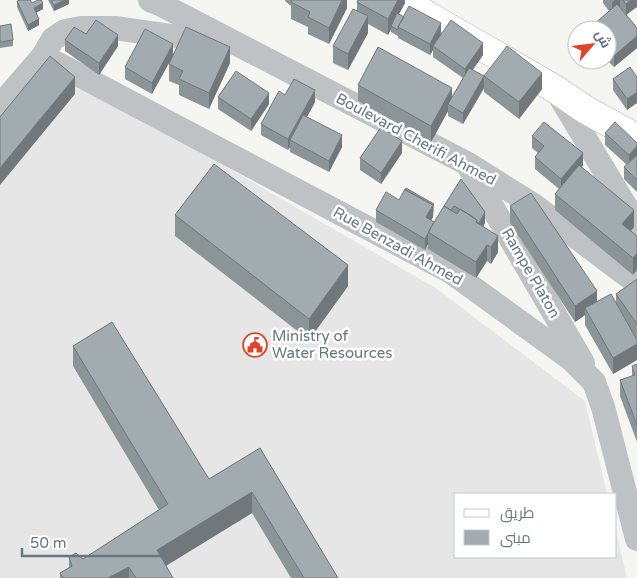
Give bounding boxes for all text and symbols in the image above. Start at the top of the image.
north arrow [567,20,617,70]
text: ش [591,27,615,51]
street label: Boulevard Cherifi Ahmed [333,89,499,189]
street label: Rue Benzadi Ahmed [330,203,466,289]
street label: Rampe Platon [498,225,564,321]
place label: Ministry of Water Resources [272,327,392,362]
public building icon: Ministry of Water Resources [242,332,268,358]
legend [454,493,617,558]
text: طريق [500,504,534,523]
scale bar [22,526,165,558]
text: مبنى [500,529,531,548]
text: 50 m [30,534,67,552]

